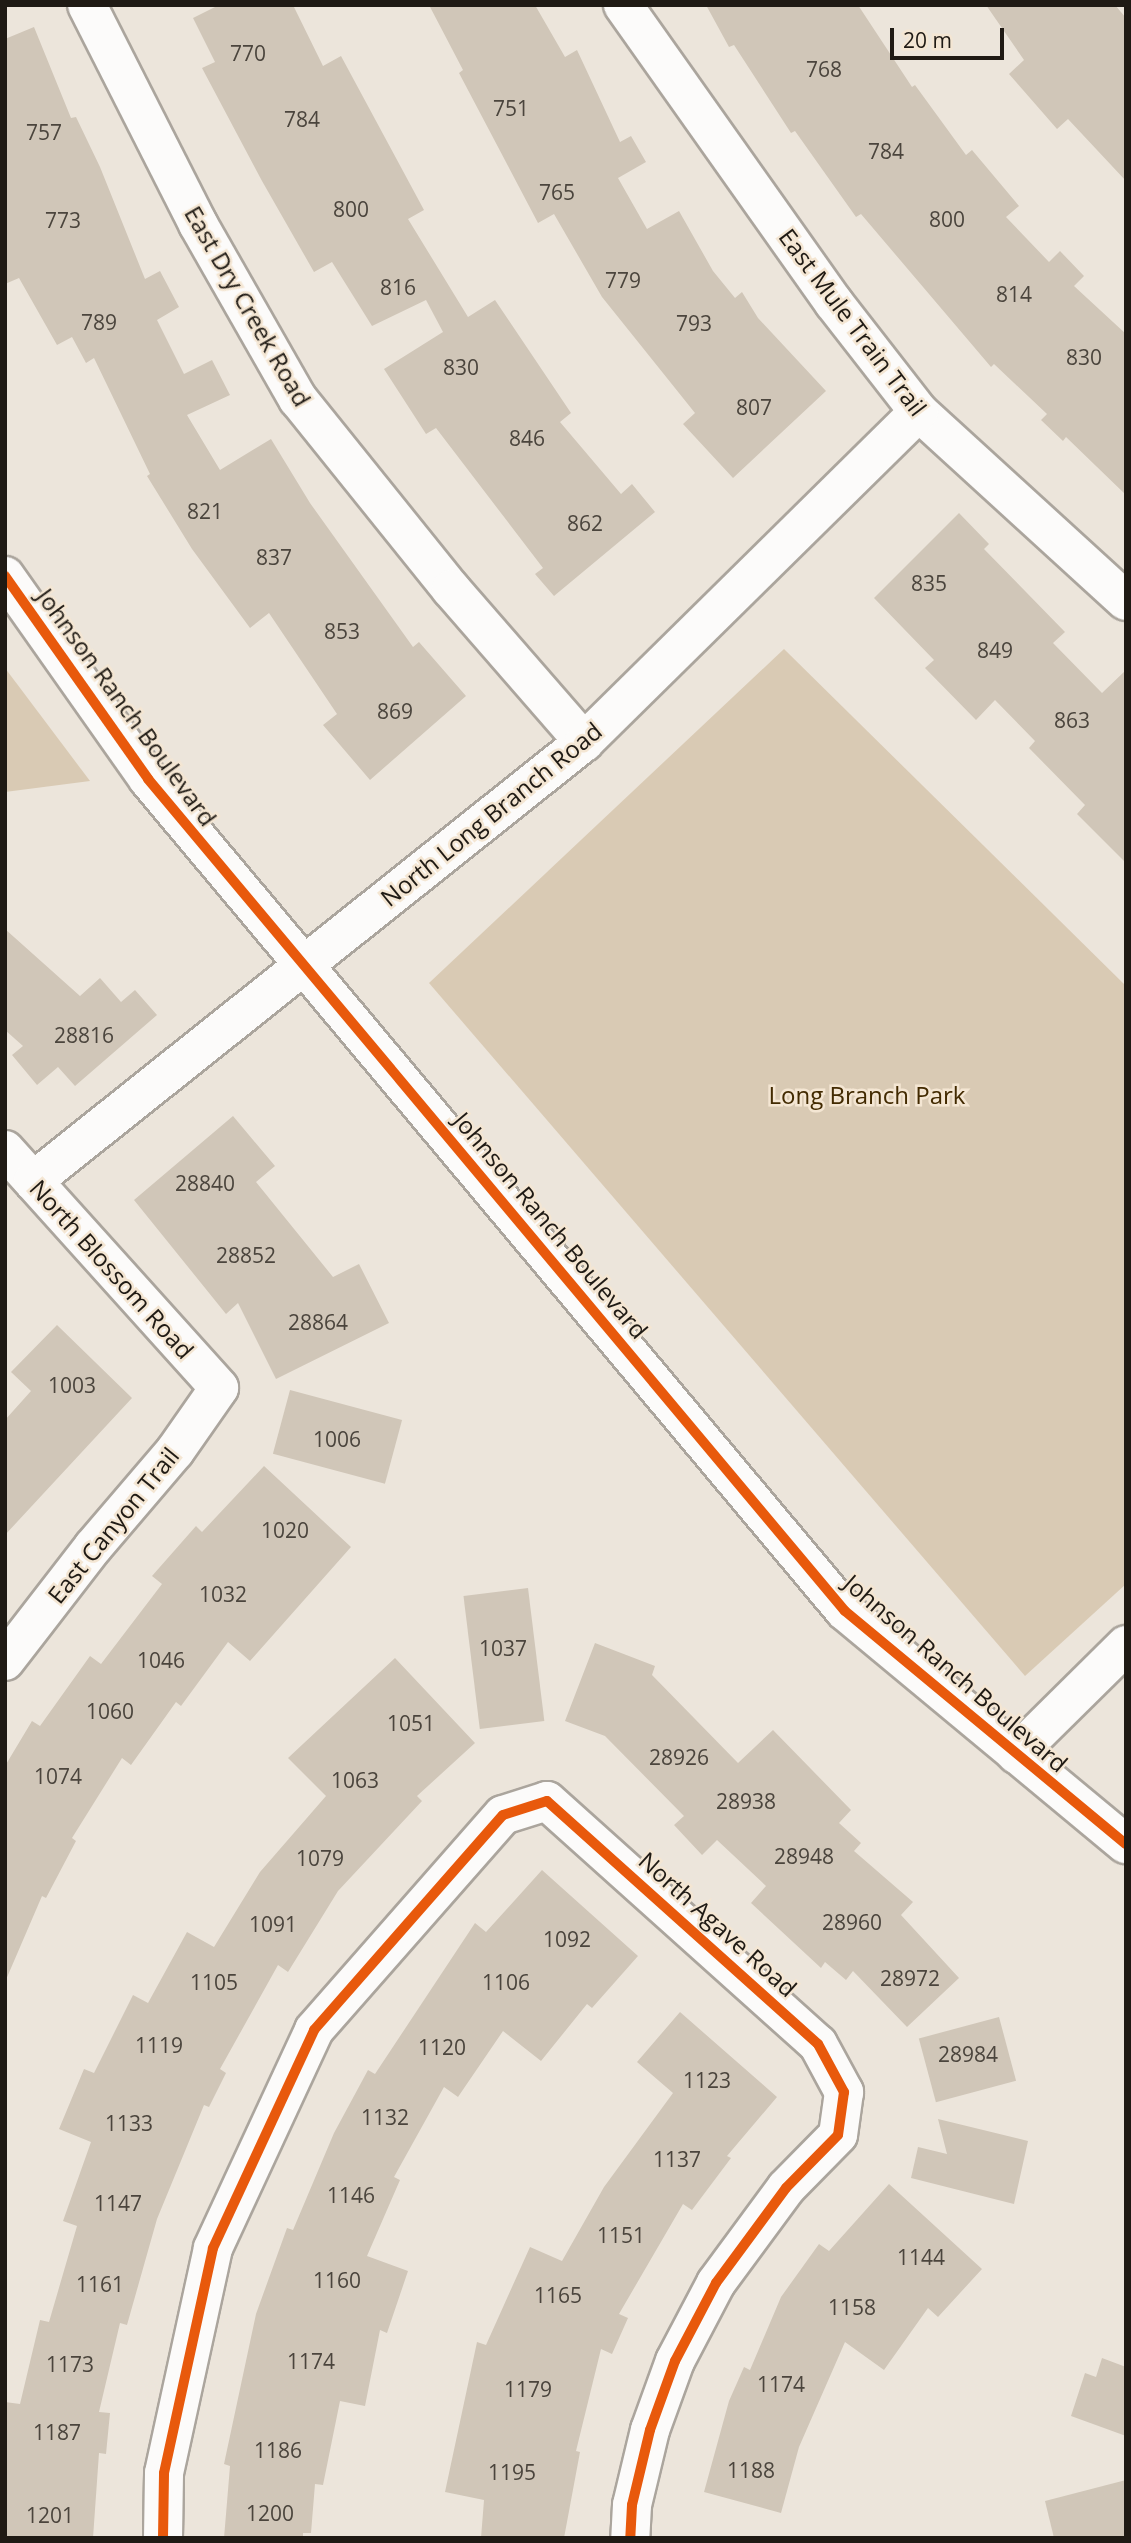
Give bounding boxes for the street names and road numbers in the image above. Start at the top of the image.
street label: East Dry Creek Road [179,201,317,411]
street label: East Mule Train Trail [773,223,933,421]
street label: Johnson Ranch Boulevard [31,583,223,831]
street label: North Long Branch Road [375,716,607,912]
street label: Johnson Ranch Boulevard [448,1106,654,1344]
street label: North Blossom Road [24,1174,200,1364]
street label: East Canyon Trail [41,1441,185,1609]
street label: Johnson Ranch Boulevard [838,1568,1074,1778]
street label: North Agave Road [633,1846,803,2002]

